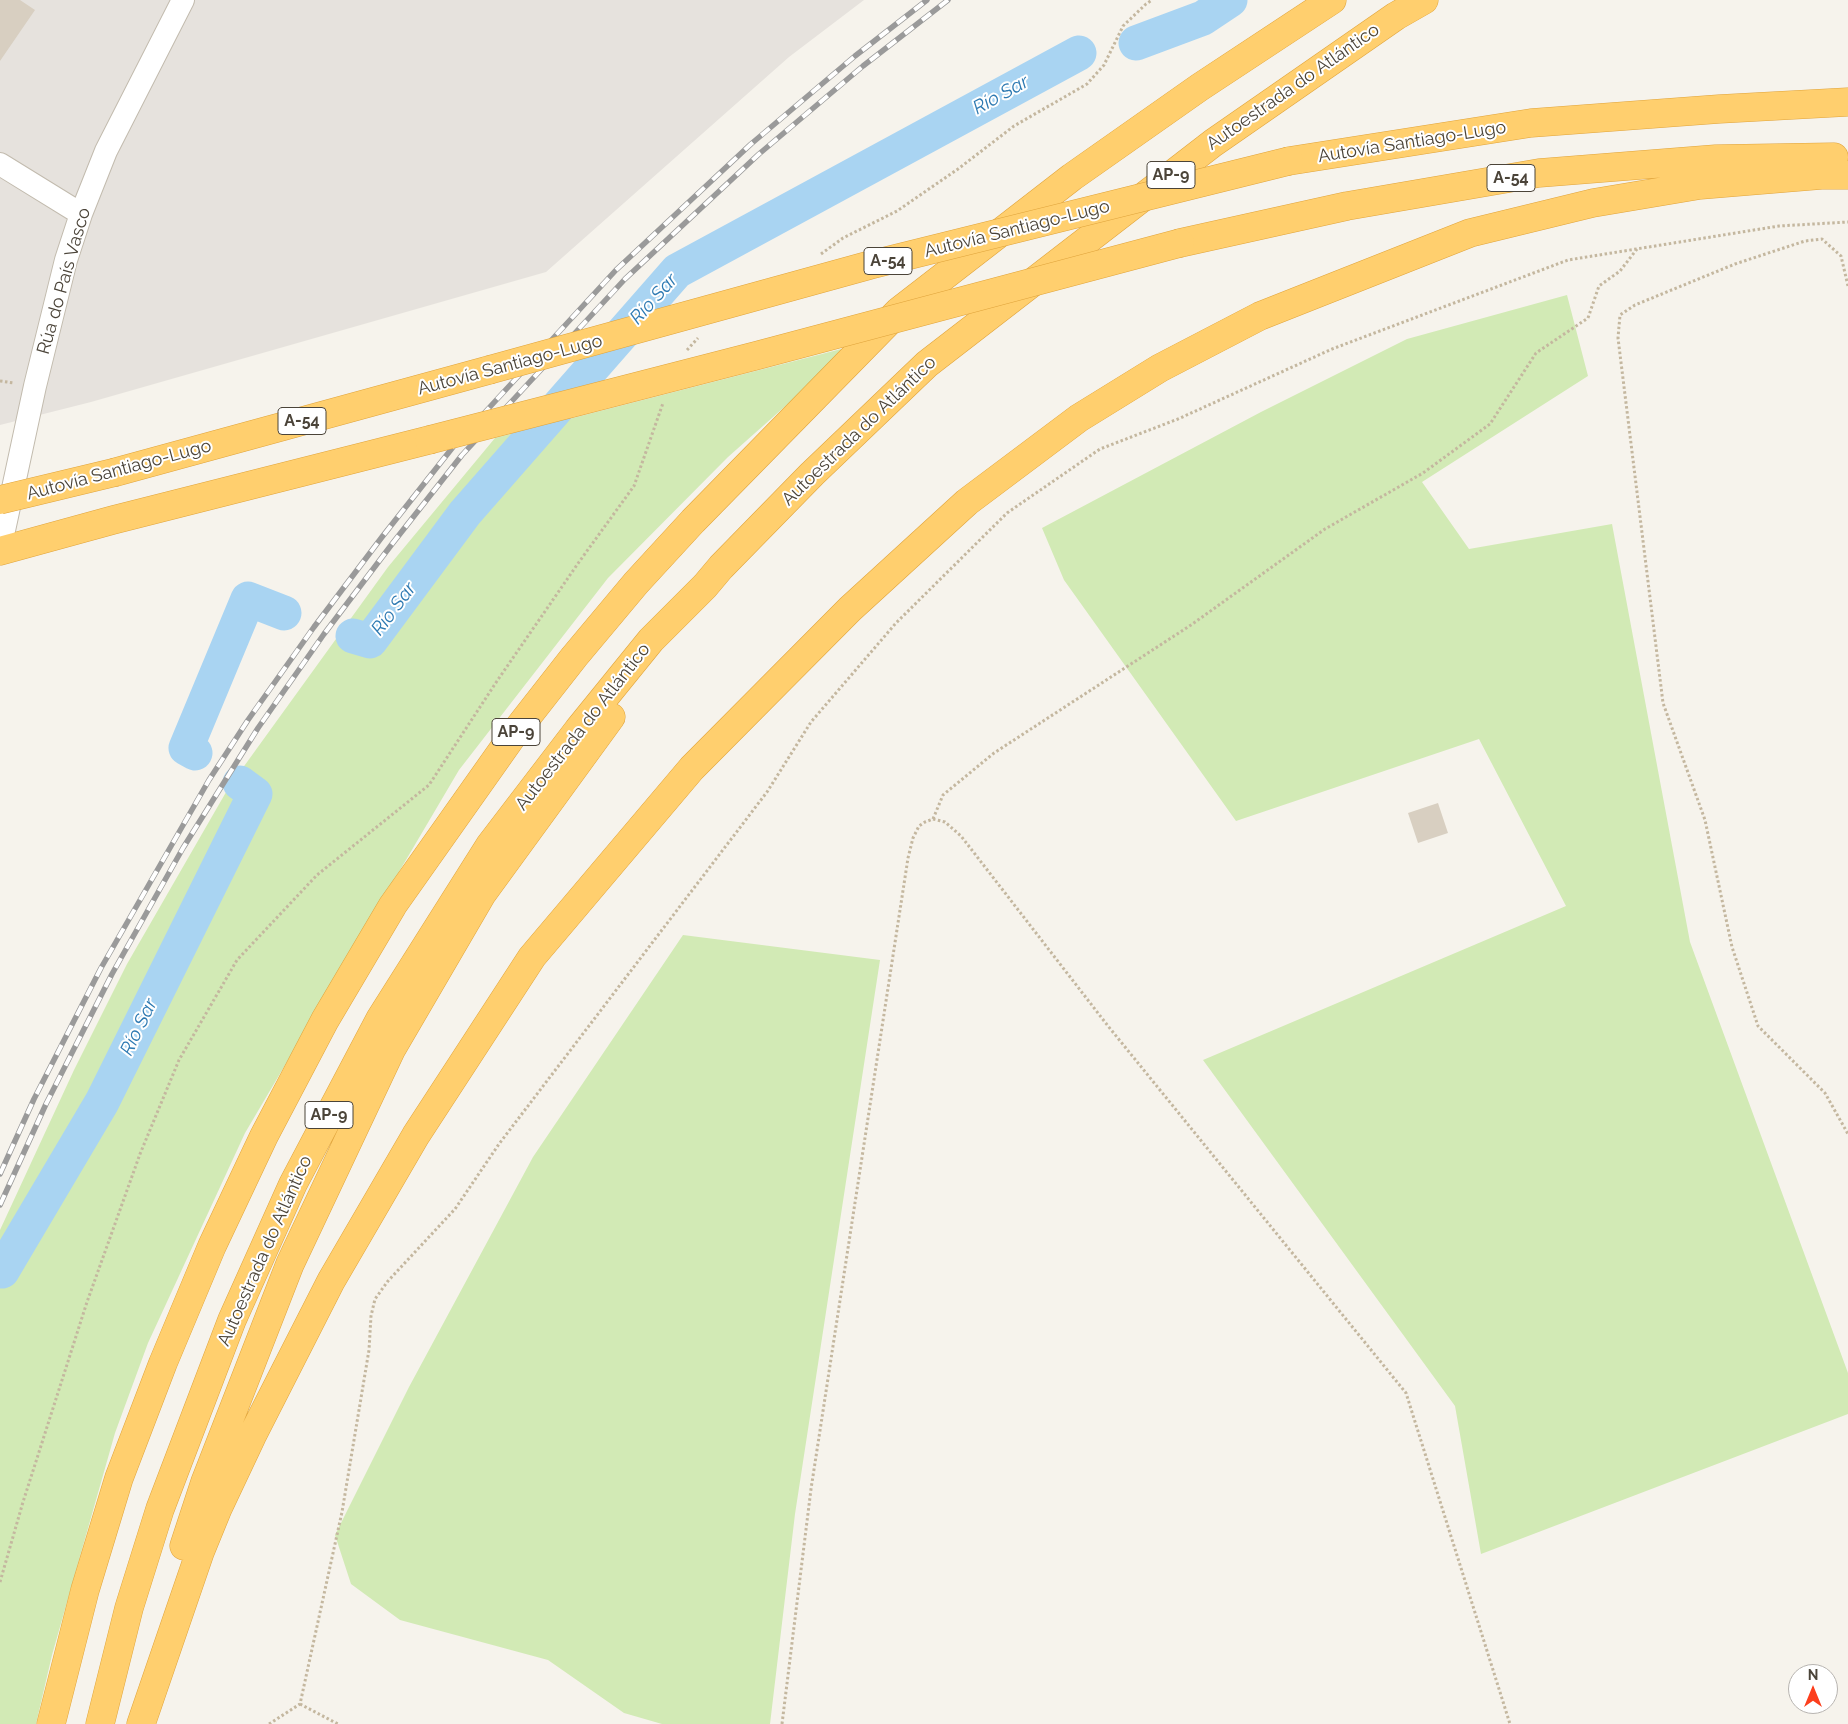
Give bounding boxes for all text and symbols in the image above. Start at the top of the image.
street label: Autoestrada do Atlántico [1202,19,1384,155]
water label: Río Sar [969,70,1033,120]
street label: Autovía Santiago-Lugo [1316,116,1508,168]
road number: AP-9 [1147,162,1195,188]
road number: A-54 [1487,164,1535,192]
street label: Autovía Santiago-Lugo [922,196,1112,262]
street label: Rúa do País Vasco [33,205,95,357]
road number: A-54 [864,248,912,274]
water label: Río Sar [625,269,683,329]
street label: Autovía Santiago-Lugo [415,330,605,400]
street label: Autoestrada do Atlántico [777,352,941,510]
road number: A-54 [278,408,326,434]
street label: Autovía Santiago-Lugo [24,435,214,505]
water label: Río Sar [367,578,421,640]
street label: Autoestrada do Atlántico [511,639,655,815]
road number: AP-9 [492,719,540,746]
water label: Río Sar [115,995,163,1059]
road number: AP-9 [305,1102,353,1128]
street label: Autoestrada do Atlántico [213,1152,317,1350]
north arrow [1788,1664,1838,1714]
text: N [1808,1667,1818,1683]

